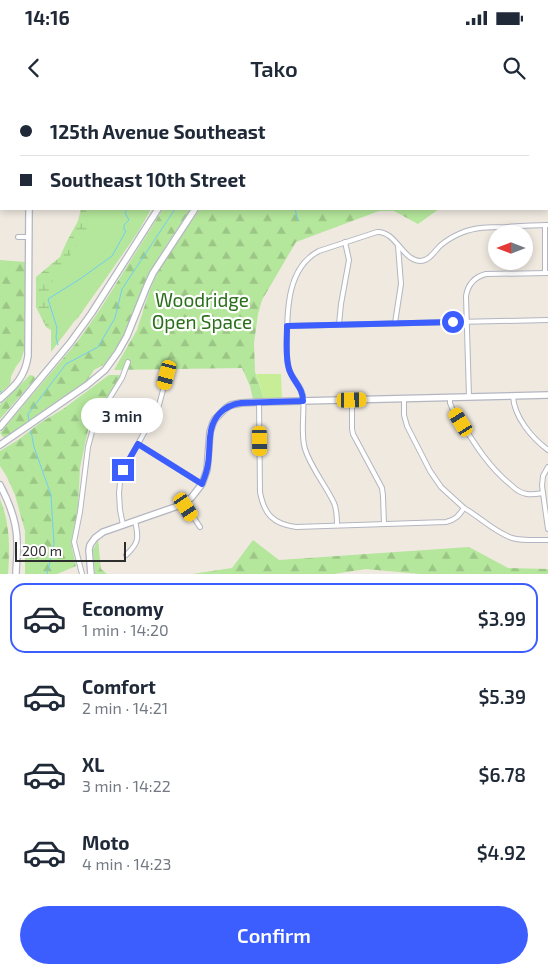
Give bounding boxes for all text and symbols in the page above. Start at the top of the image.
text: 14:16 [25,6,70,29]
icon: back [20,54,48,82]
icon: search [500,54,528,82]
text: Tako [250,55,298,81]
text: 125th Avenue Southeast [50,120,266,143]
text: Southeast 10th Street [50,168,246,191]
north arrow [488,225,532,270]
map controls [488,225,533,270]
park label: Woodridge Open Space [152,288,252,333]
route start [442,311,464,333]
car [155,359,178,391]
car [336,392,367,408]
callout: 3 min [82,398,164,432]
car [446,405,475,439]
text: 3 min [102,406,142,425]
car [252,426,267,456]
route end [112,459,134,481]
car [171,490,200,524]
scale bar [15,539,126,562]
text: 200 m [22,542,62,559]
icon: car [22,596,67,641]
text: Economy [82,597,164,620]
text: $3.99 [478,607,526,630]
text: 1 min · 14:20 [82,620,169,639]
icon: car [22,674,67,719]
text: Comfort [82,675,156,698]
text: $5.39 [478,685,526,708]
text: 2 min · 14:21 [82,698,168,717]
icon: car [22,752,67,797]
text: XL [82,753,104,776]
text: $6.78 [479,763,526,786]
text: 3 min · 14:22 [82,776,171,795]
icon: car [22,830,67,875]
text: Moto [82,831,130,854]
text: $4.92 [477,841,526,864]
text: 4 min · 14:23 [82,854,171,873]
button: Confirm [20,906,528,964]

